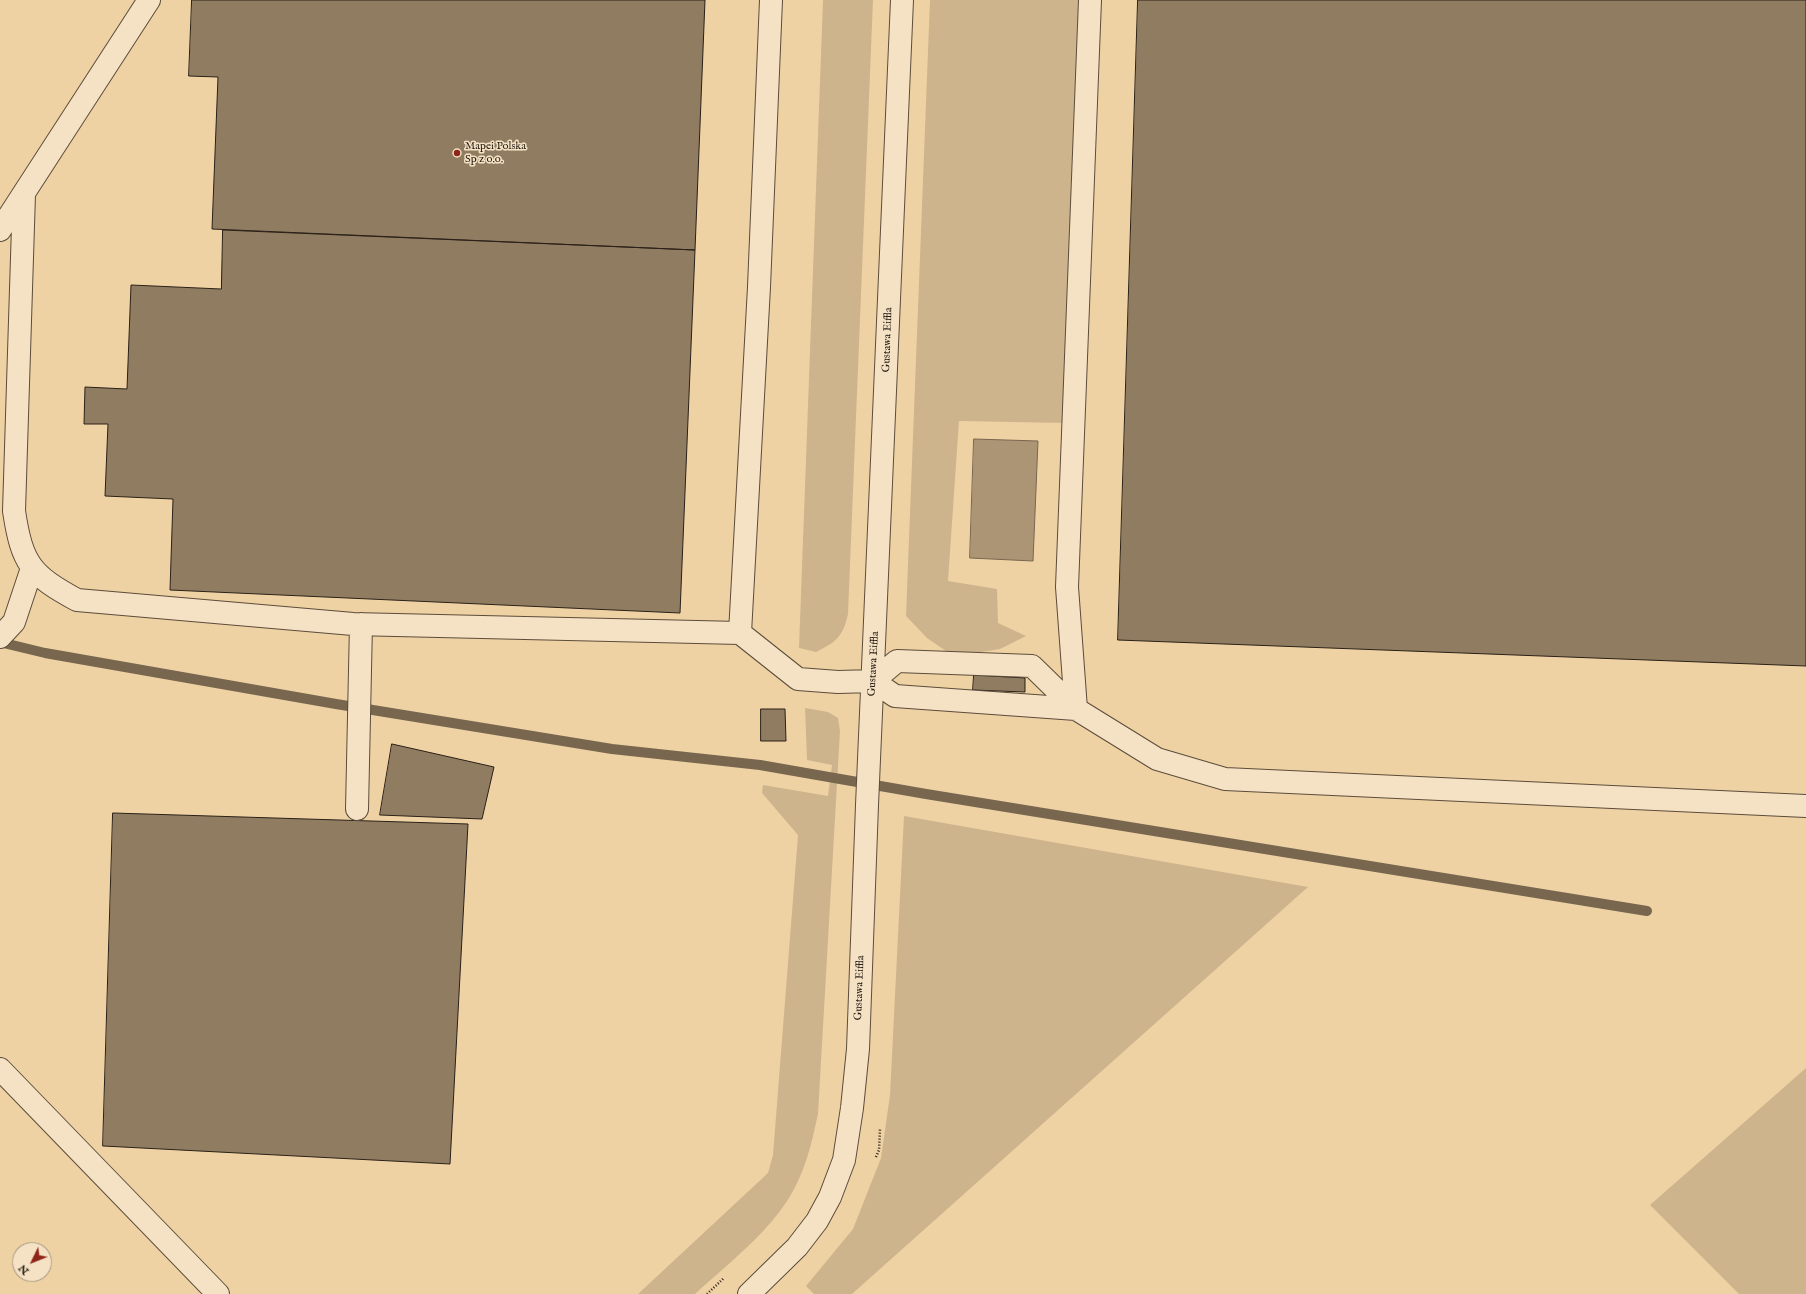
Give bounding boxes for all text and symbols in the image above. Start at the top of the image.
place label: Mapei Polska Sp z o.o. [465,140,526,166]
marker: Mapei Polska Sp z o.o. [452,148,462,158]
street label: Gustawa Eiffla [880,307,896,373]
street label: Gustawa Eiffla [866,631,882,697]
street label: Gustawa Eiffla [852,955,868,1021]
north arrow [12,1242,52,1282]
text: N [16,1261,32,1278]

